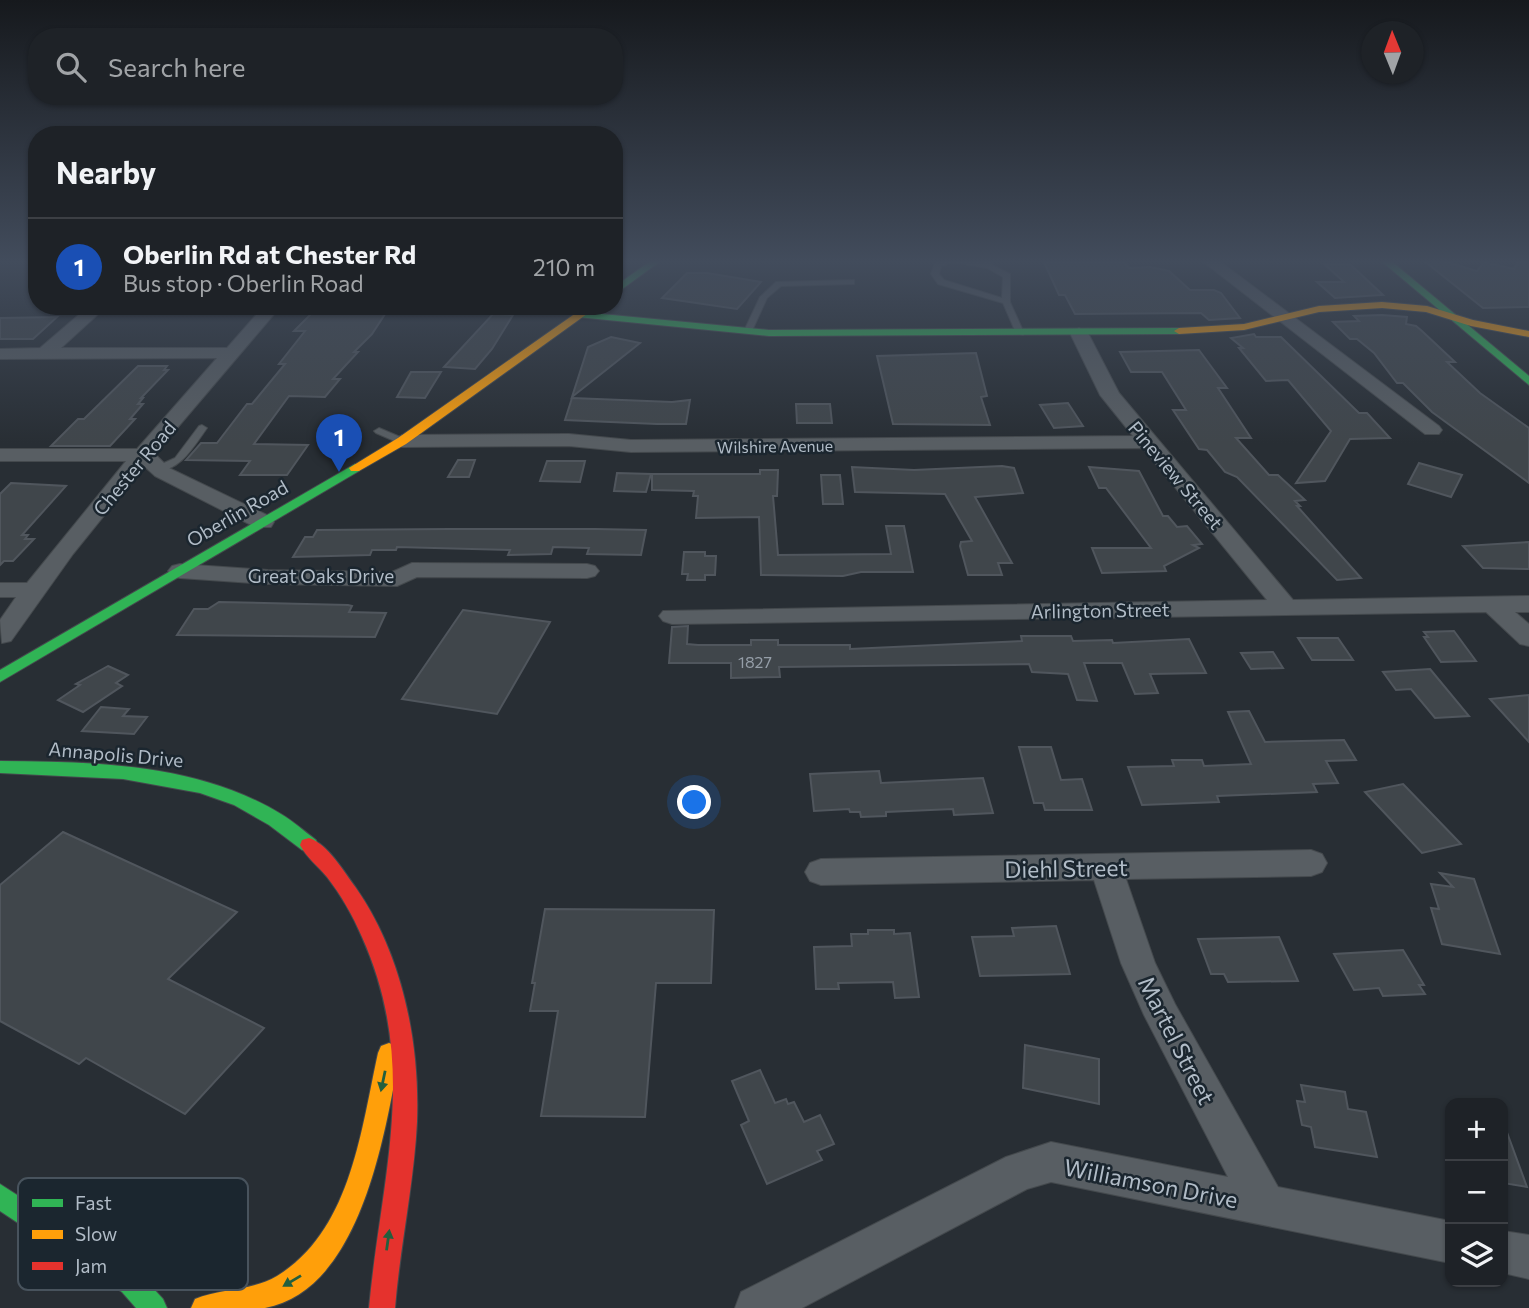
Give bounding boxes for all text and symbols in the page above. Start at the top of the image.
north arrow [1361,21,1424,84]
search box [28,28,623,105]
icon: search [52,48,90,86]
text: Search here [108,51,246,82]
text: Nearby [56,153,156,190]
text: Oberlin Rd at Chester Rd [123,238,416,269]
text: 1 [74,253,84,281]
text: 210 m [533,253,595,281]
text: Bus stop · Oberlin Road [123,269,364,297]
pin: 1 [316,414,362,472]
street label: Chester Road [88,416,180,520]
street label: Pineview Street [1124,416,1228,534]
street label: Wilshire Avenue [717,435,833,457]
street label: Oberlin Road [182,475,292,551]
street label: Great Oaks Drive [248,564,394,587]
street label: Arlington Street [1030,597,1170,623]
house number: 1827 [738,652,772,671]
street label: Annapolis Drive [48,737,184,771]
your location [677,785,711,819]
street label: Diehl Street [1004,853,1128,883]
street label: Martel Street [1133,971,1221,1109]
one-way arrow [377,1070,388,1092]
map controls [1445,1098,1508,1287]
button: + [1445,1098,1508,1161]
street label: Williamson Drive [1062,1152,1240,1214]
button: − [1445,1161,1508,1224]
legend [18,1178,248,1290]
text: Fast [75,1191,112,1214]
text: Slow [75,1222,117,1245]
button: layers [1445,1224,1508,1287]
one-way arrow [382,1229,393,1251]
text: Jam [75,1254,107,1277]
one-way arrow [283,1275,302,1287]

